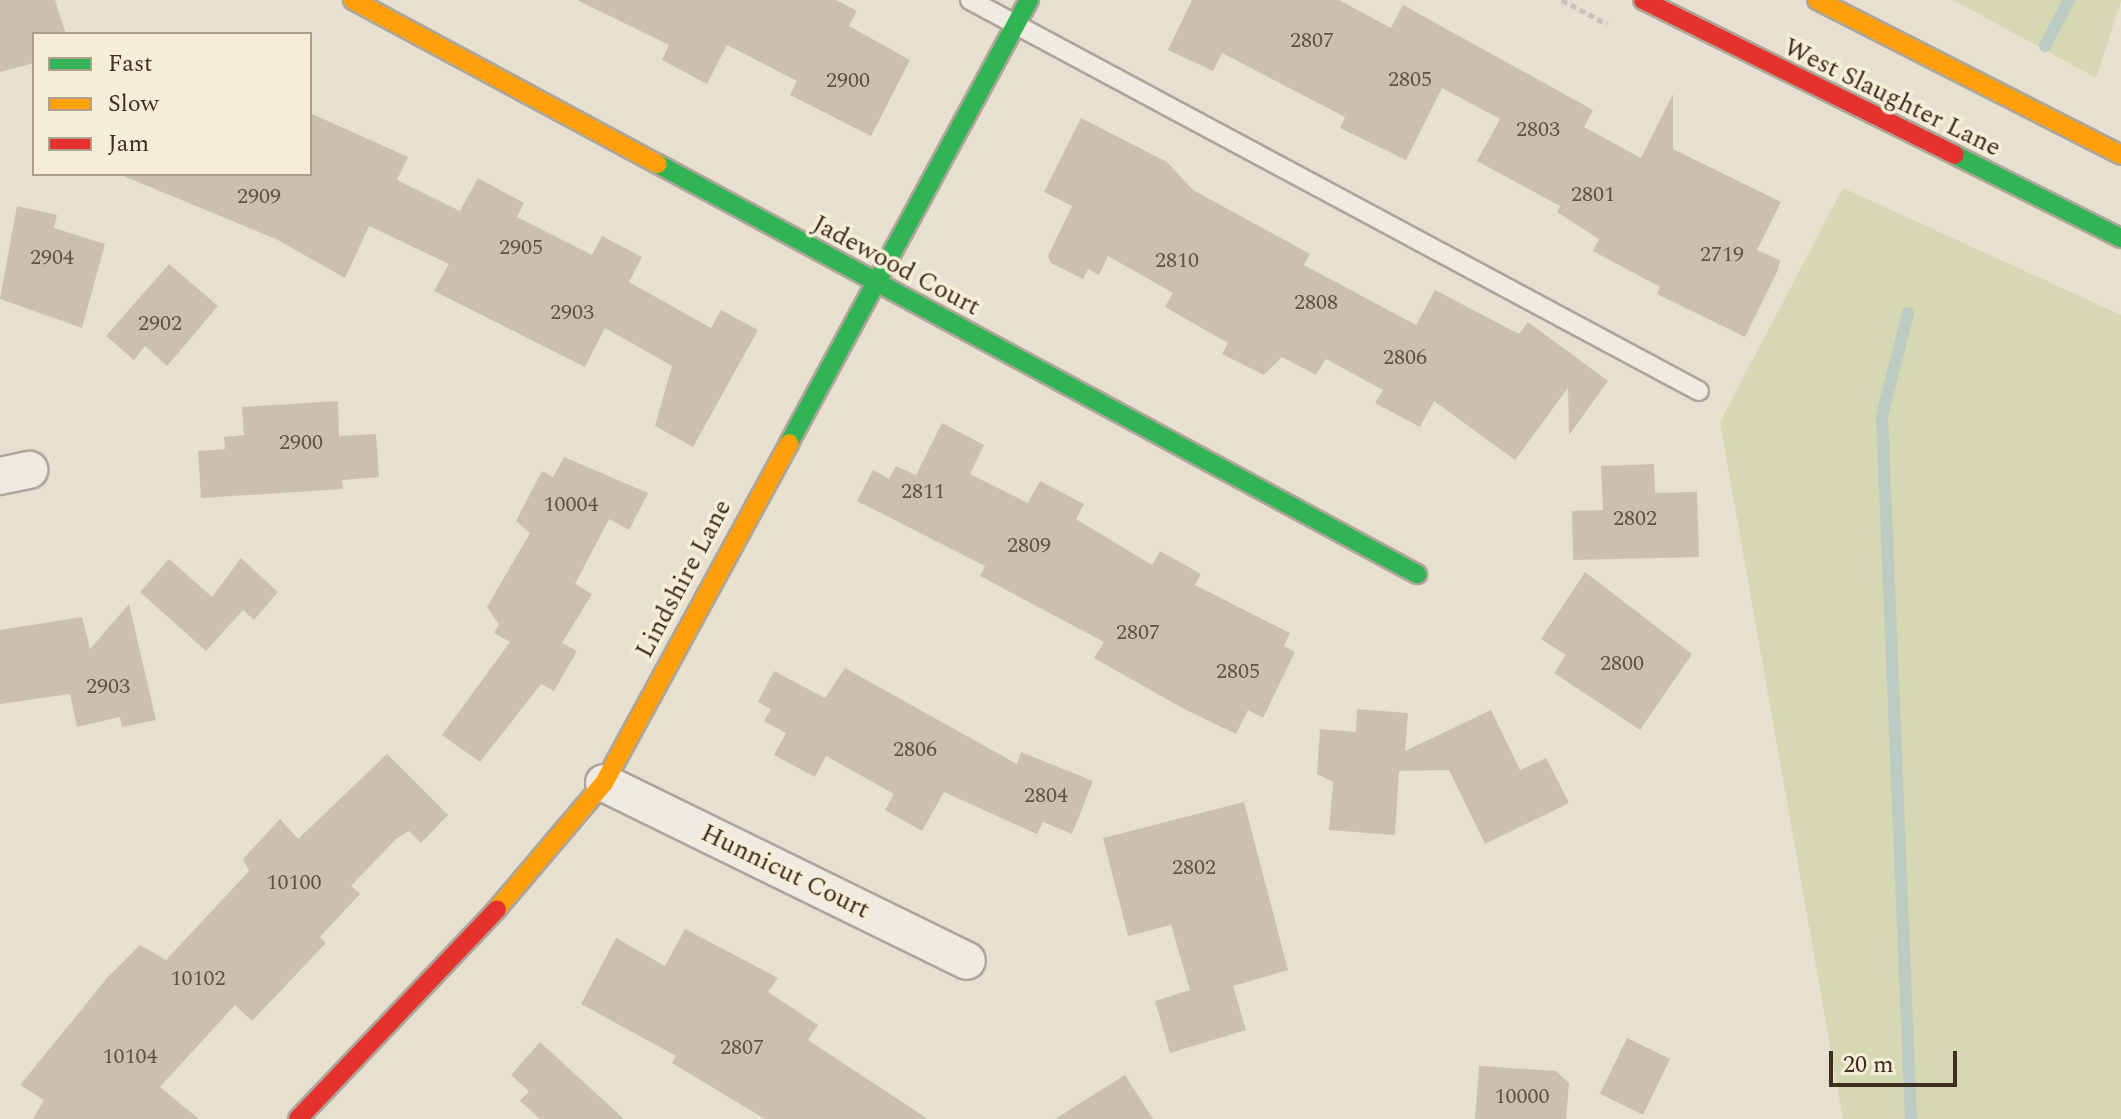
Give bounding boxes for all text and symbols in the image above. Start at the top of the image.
house number: 2807 [1290,28,1334,54]
legend [32,32,312,176]
street label: West Slaughter Lane [1778,32,2006,164]
text: Fast [108,46,153,82]
house number: 2805 [1388,67,1432,93]
house number: 2900 [826,68,870,94]
text: Slow [108,86,159,122]
house number: 2803 [1516,117,1560,143]
text: Jam [108,126,149,162]
house number: 2801 [1571,182,1615,208]
house number: 2909 [237,184,281,210]
street label: Jadewood Court [807,209,985,323]
house number: 2905 [499,235,543,261]
house number: 2719 [1700,242,1744,268]
house number: 2904 [30,245,74,271]
house number: 2810 [1155,248,1199,274]
house number: 2808 [1294,290,1338,316]
house number: 2903 [550,300,594,326]
house number: 2902 [138,311,182,337]
house number: 2806 [1383,345,1427,371]
house number: 2900 [279,430,323,456]
house number: 2811 [901,479,945,505]
house number: 10004 [544,492,598,518]
street label: Lindshire Lane [629,494,739,664]
house number: 2802 [1613,506,1657,532]
house number: 2809 [1007,533,1051,559]
house number: 2807 [1116,620,1160,646]
house number: 2800 [1600,651,1644,677]
house number: 2805 [1216,659,1260,685]
house number: 2903 [86,674,130,700]
house number: 2806 [893,737,937,763]
house number: 2804 [1024,783,1068,809]
street label: Hunnicut Court [696,818,874,926]
house number: 2802 [1172,855,1216,881]
house number: 10100 [267,870,321,896]
house number: 10102 [171,966,225,992]
house number: 2807 [720,1035,764,1061]
scale bar [1833,1035,1961,1085]
house number: 10104 [103,1044,157,1070]
text: 20 m [1843,1047,1894,1083]
house number: 10000 [1495,1084,1549,1110]

